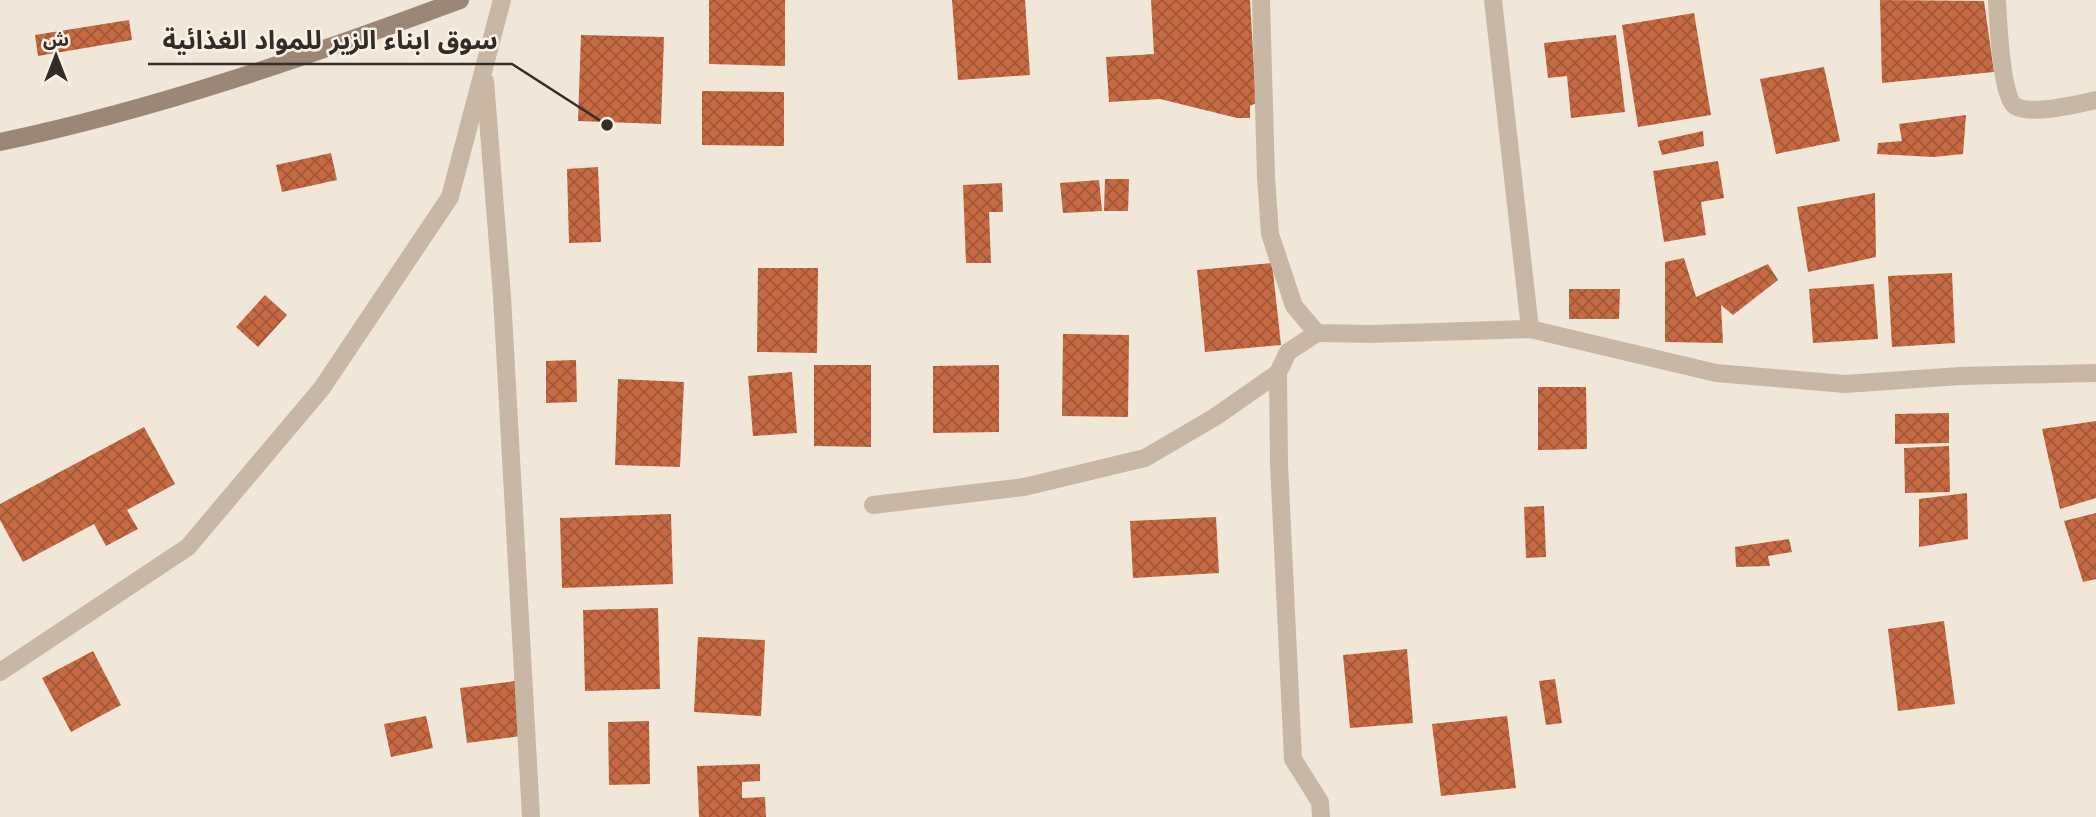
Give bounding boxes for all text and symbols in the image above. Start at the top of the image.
callout: سوق ابناء الزير للمواد الغذائية [148,17,512,64]
north arrow [21,21,91,91]
text: سوق ابناء الزير للمواد الغذائية [162,21,498,59]
text: ش [43,26,69,53]

